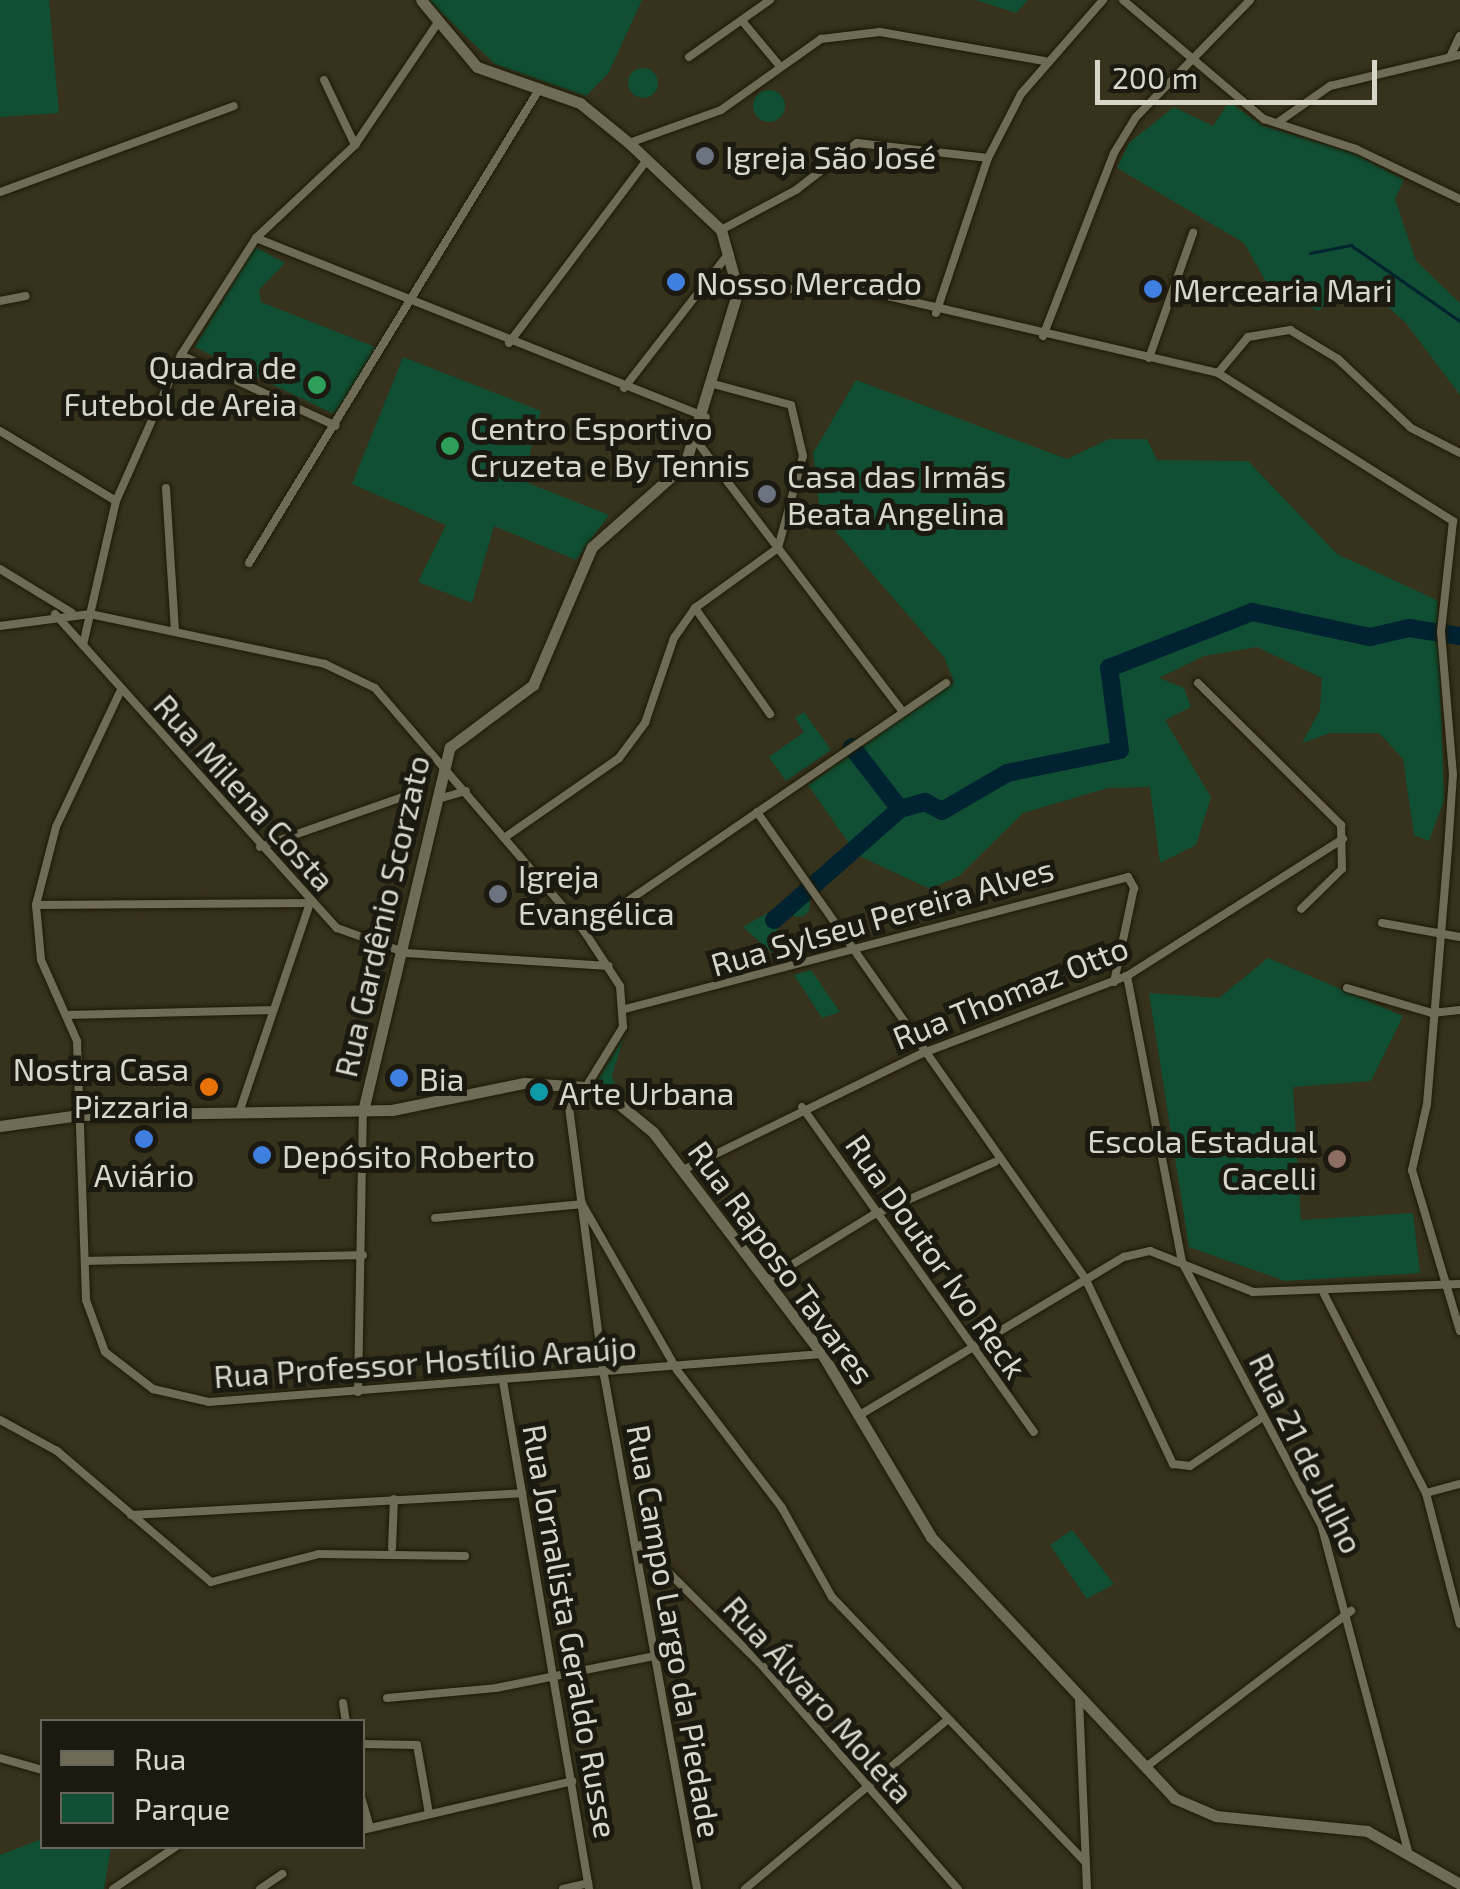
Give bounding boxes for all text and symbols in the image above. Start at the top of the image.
scale bar [1100,40,1382,102]
text: 200 m [1112,59,1198,95]
place label: Igreja São José [725,137,937,175]
marker: Igreja São José [694,145,716,167]
place label: Nosso Mercado [696,263,922,301]
place label: Mercearia Mari [1173,270,1393,308]
marker: Nosso Mercado [665,271,687,293]
marker: Mercearia Mari [1142,278,1164,300]
place label: Quadra de Futebol de Areia [62,348,297,423]
marker: Quadra de Futebol de Areia [306,374,328,396]
place label: Centro Esportivo Cruzeta e By Tennis [470,409,751,484]
marker: Centro Esportivo Cruzeta e By Tennis [439,435,461,457]
place label: Casa das Irmãs Beata Angelina [787,457,1006,532]
marker: Casa das Irmãs Beata Angelina [756,483,778,505]
street label: Rua Milena Costa [147,686,343,898]
street label: Rua Gardênio Scorzato [325,751,437,1081]
street label: Rua Sylseu Pereira Alves [706,849,1058,983]
place label: Igreja Evangélica [518,857,674,932]
marker: Igreja Evangélica [487,883,509,905]
street label: Rua Thomaz Otto [886,927,1134,1057]
place label: Nostra Casa Pizzaria [13,1050,189,1125]
place label: Bia [419,1059,464,1097]
marker: Bia [388,1067,410,1089]
place label: Arte Urbana [559,1073,734,1111]
marker: Nostra Casa Pizzaria [198,1076,220,1098]
marker: Arte Urbana [528,1081,550,1103]
place label: Escola Estadual Cacelli [1087,1122,1317,1197]
street label: Rua Doutor Ivo Reck [838,1126,1036,1386]
marker: Aviário [133,1128,155,1150]
street label: Rua Raposo Tavares [681,1133,883,1391]
place label: Depósito Roberto [282,1136,535,1174]
marker: Depósito Roberto [251,1144,273,1166]
marker: Escola Estadual Cacelli [1326,1148,1348,1170]
place label: Aviário [94,1155,194,1193]
street label: Rua Professor Hostílio Araújo [212,1327,638,1395]
street label: Rua 21 de Julho [1242,1346,1372,1560]
street label: Rua Jornalista Geraldo Russe [516,1421,626,1841]
street label: Rua Campo Largo da Piedade [620,1422,730,1840]
street label: Rua Álvaro Moleta [716,1587,922,1811]
legend [40,1719,365,1849]
text: Rua [134,1740,186,1776]
text: Parque [134,1790,230,1826]

